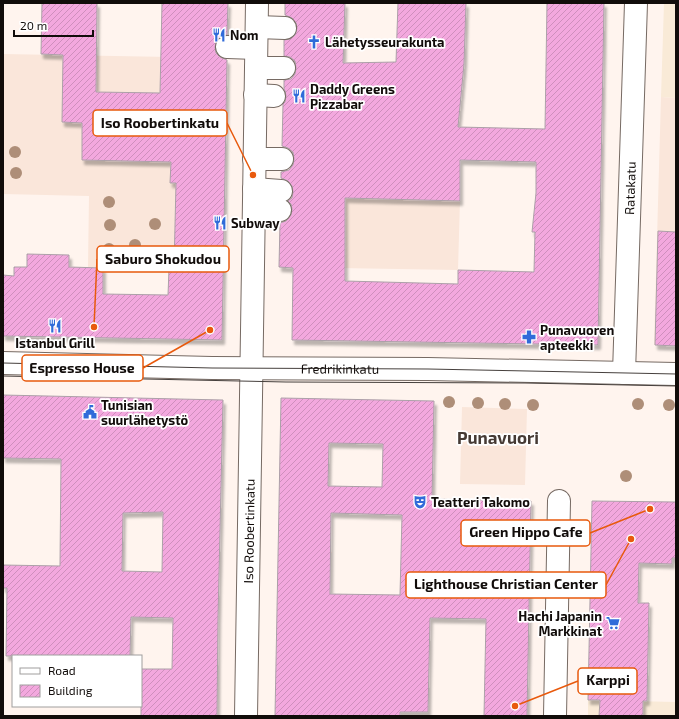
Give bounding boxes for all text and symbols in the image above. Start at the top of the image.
scale bar [14,12,93,38]
text: 20 m [20,18,47,32]
restaurant icon: Nom [211,27,227,43]
place label: Nom [230,27,259,43]
church icon: Lähetysseurakunta [306,34,322,50]
place label: Lähetysseurakunta [325,34,444,50]
place label: Daddy Greens Pizzabar [310,81,395,112]
restaurant icon: Daddy Greens Pizzabar [291,88,307,104]
callout: Iso Roobertinkatu [93,110,227,136]
text: Iso Roobertinkatu [101,114,219,131]
street label: Ratakatu [621,161,639,215]
restaurant icon: Subway [212,215,228,231]
place label: Subway [231,215,280,231]
callout: Saburo Shokudou [97,246,229,272]
text: Saburo Shokudou [105,250,221,267]
restaurant icon: Istanbul Grill [47,318,63,334]
place label: Punavuoren apteekki [540,322,614,353]
pharmacy icon: Punavuoren apteekki [521,329,537,345]
place label: Istanbul Grill [15,335,96,351]
callout: Espresso House [22,355,143,381]
text: Espresso House [29,359,135,376]
street label: Fredrikinkatu [301,360,379,377]
place label: Tunisian suurlähetystö [101,397,189,428]
public building icon: Tunisian suurlähetystö [82,404,98,420]
district label: Punavuori [457,427,539,447]
street label: Iso Roobertinkatu [240,479,258,583]
theatre icon: Teatteri Takomo [412,494,428,510]
place label: Teatteri Takomo [431,494,530,510]
callout: Green Hippo Cafe [461,520,590,546]
text: Green Hippo Cafe [469,523,583,540]
callout: Lighthouse Christian Center [406,572,606,598]
text: Lighthouse Christian Center [414,575,598,592]
place label: Hachi Japanin Markkinat [518,608,603,639]
supermarket icon: Hachi Japanin Markkinat [605,615,621,631]
legend [12,655,142,707]
text: Road [48,663,76,677]
callout: Karppi [578,668,637,694]
text: Karppi [586,671,630,688]
text: Building [48,683,93,697]

